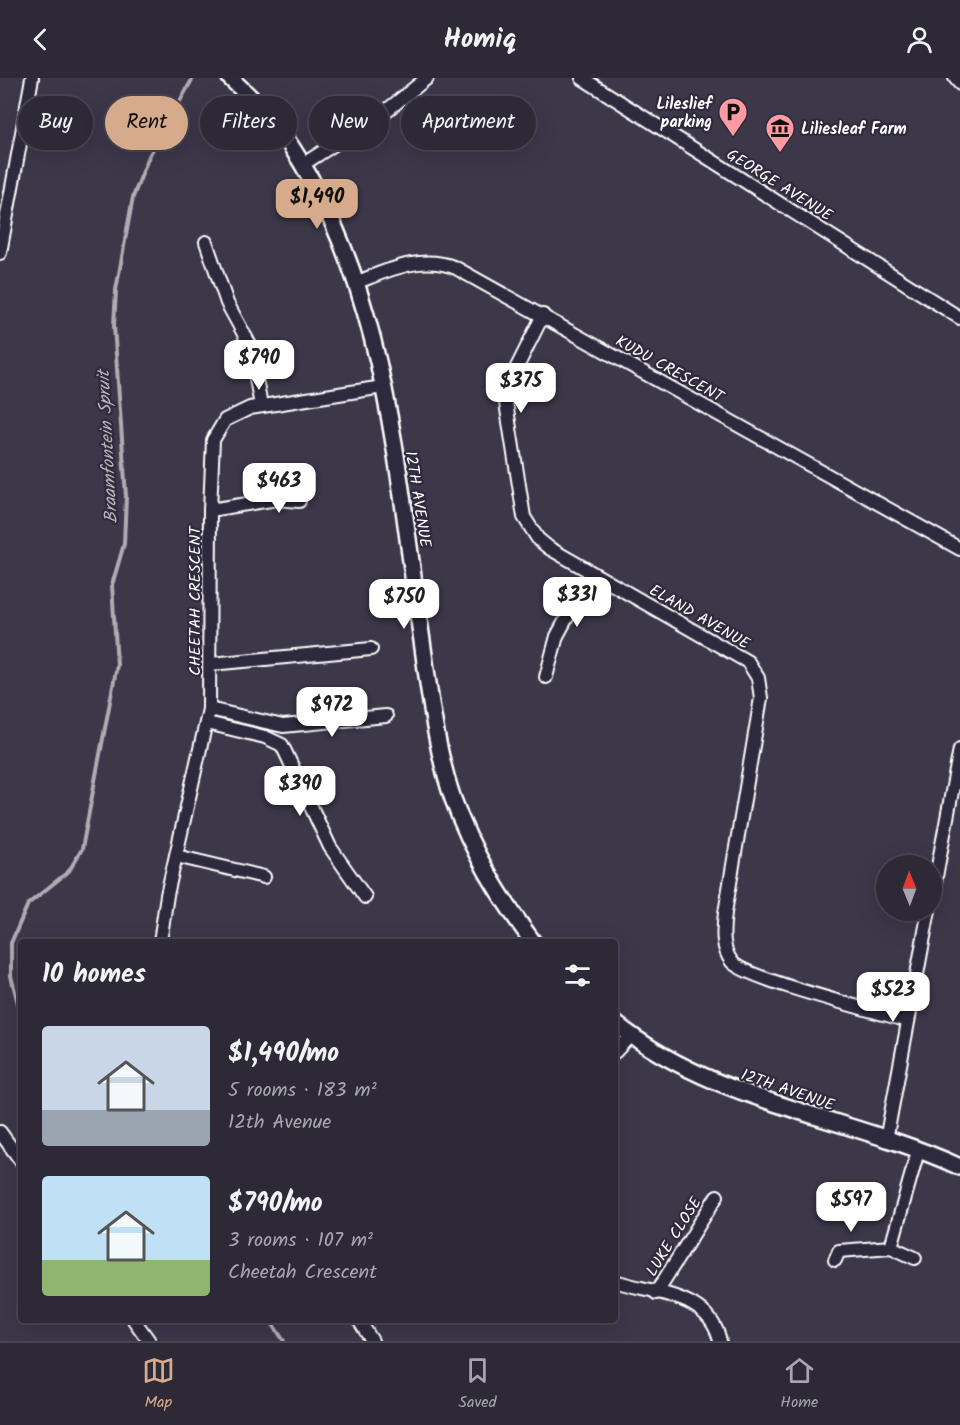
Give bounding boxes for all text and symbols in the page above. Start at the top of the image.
text: Homiq [443,18,517,61]
icon: back [24,23,57,56]
icon: person [903,23,936,56]
place label: Lileslief parking [656,92,714,135]
chip: Buy [18,96,93,150]
chip: Rent [105,96,188,150]
chip: Filters [200,96,297,150]
chip: New [309,96,389,150]
chip: Apartment [401,96,536,150]
parking icon: Lileslief parking [717,96,749,138]
museum icon: Liliesleaf Farm [764,112,796,154]
place label: Liliesleaf Farm [801,117,907,142]
street label: GEORGE AVENUE [721,143,838,228]
pin: $1,490 [268,179,366,230]
text: $1,490 [290,182,344,214]
street label: KUDU CRESCENT [611,329,729,410]
pin: $790 [223,340,295,391]
text: $790 [238,343,280,375]
pin: $375 [485,363,557,414]
text: $375 [500,366,542,398]
water label: Braamfontein Spruit [90,367,127,524]
street label: 12TH AVENUE [398,449,438,550]
pin: $463 [243,463,315,514]
text: $463 [257,466,301,498]
street label: CHEETAH CRESCENT [183,525,208,676]
pin: $331 [541,577,613,628]
street label: ELAND AVENUE [644,578,755,657]
pin: $750 [368,579,440,630]
text: $331 [557,580,597,612]
text: $750 [383,582,425,614]
pin: $972 [296,687,368,738]
text: $972 [310,690,354,722]
pin: $390 [264,766,336,817]
text: $390 [278,769,322,801]
north arrow [876,855,942,921]
map controls [876,855,942,921]
text: 10 homes [42,954,146,996]
icon: filters [561,959,594,992]
pin: $523 [857,972,929,1023]
text: $523 [871,975,915,1007]
text: $1,490/mo [228,1033,339,1075]
icon: home [90,1050,162,1122]
street label: 12TH AVENUE [737,1063,838,1118]
text: 5 rooms · 183 m² [228,1075,377,1107]
text: 12th Avenue [228,1107,331,1139]
pin: $597 [815,1182,887,1233]
text: $790/mo [228,1183,323,1225]
text: $597 [830,1185,872,1217]
street label: LUKE CLOSE [640,1192,709,1281]
icon: home [90,1200,162,1272]
text: 3 rooms · 107 m² [228,1225,373,1257]
text: Cheetah Crescent [228,1257,377,1289]
tab: Map [142,1354,175,1415]
tab: Saved [459,1354,497,1415]
tab: Home [780,1354,818,1415]

